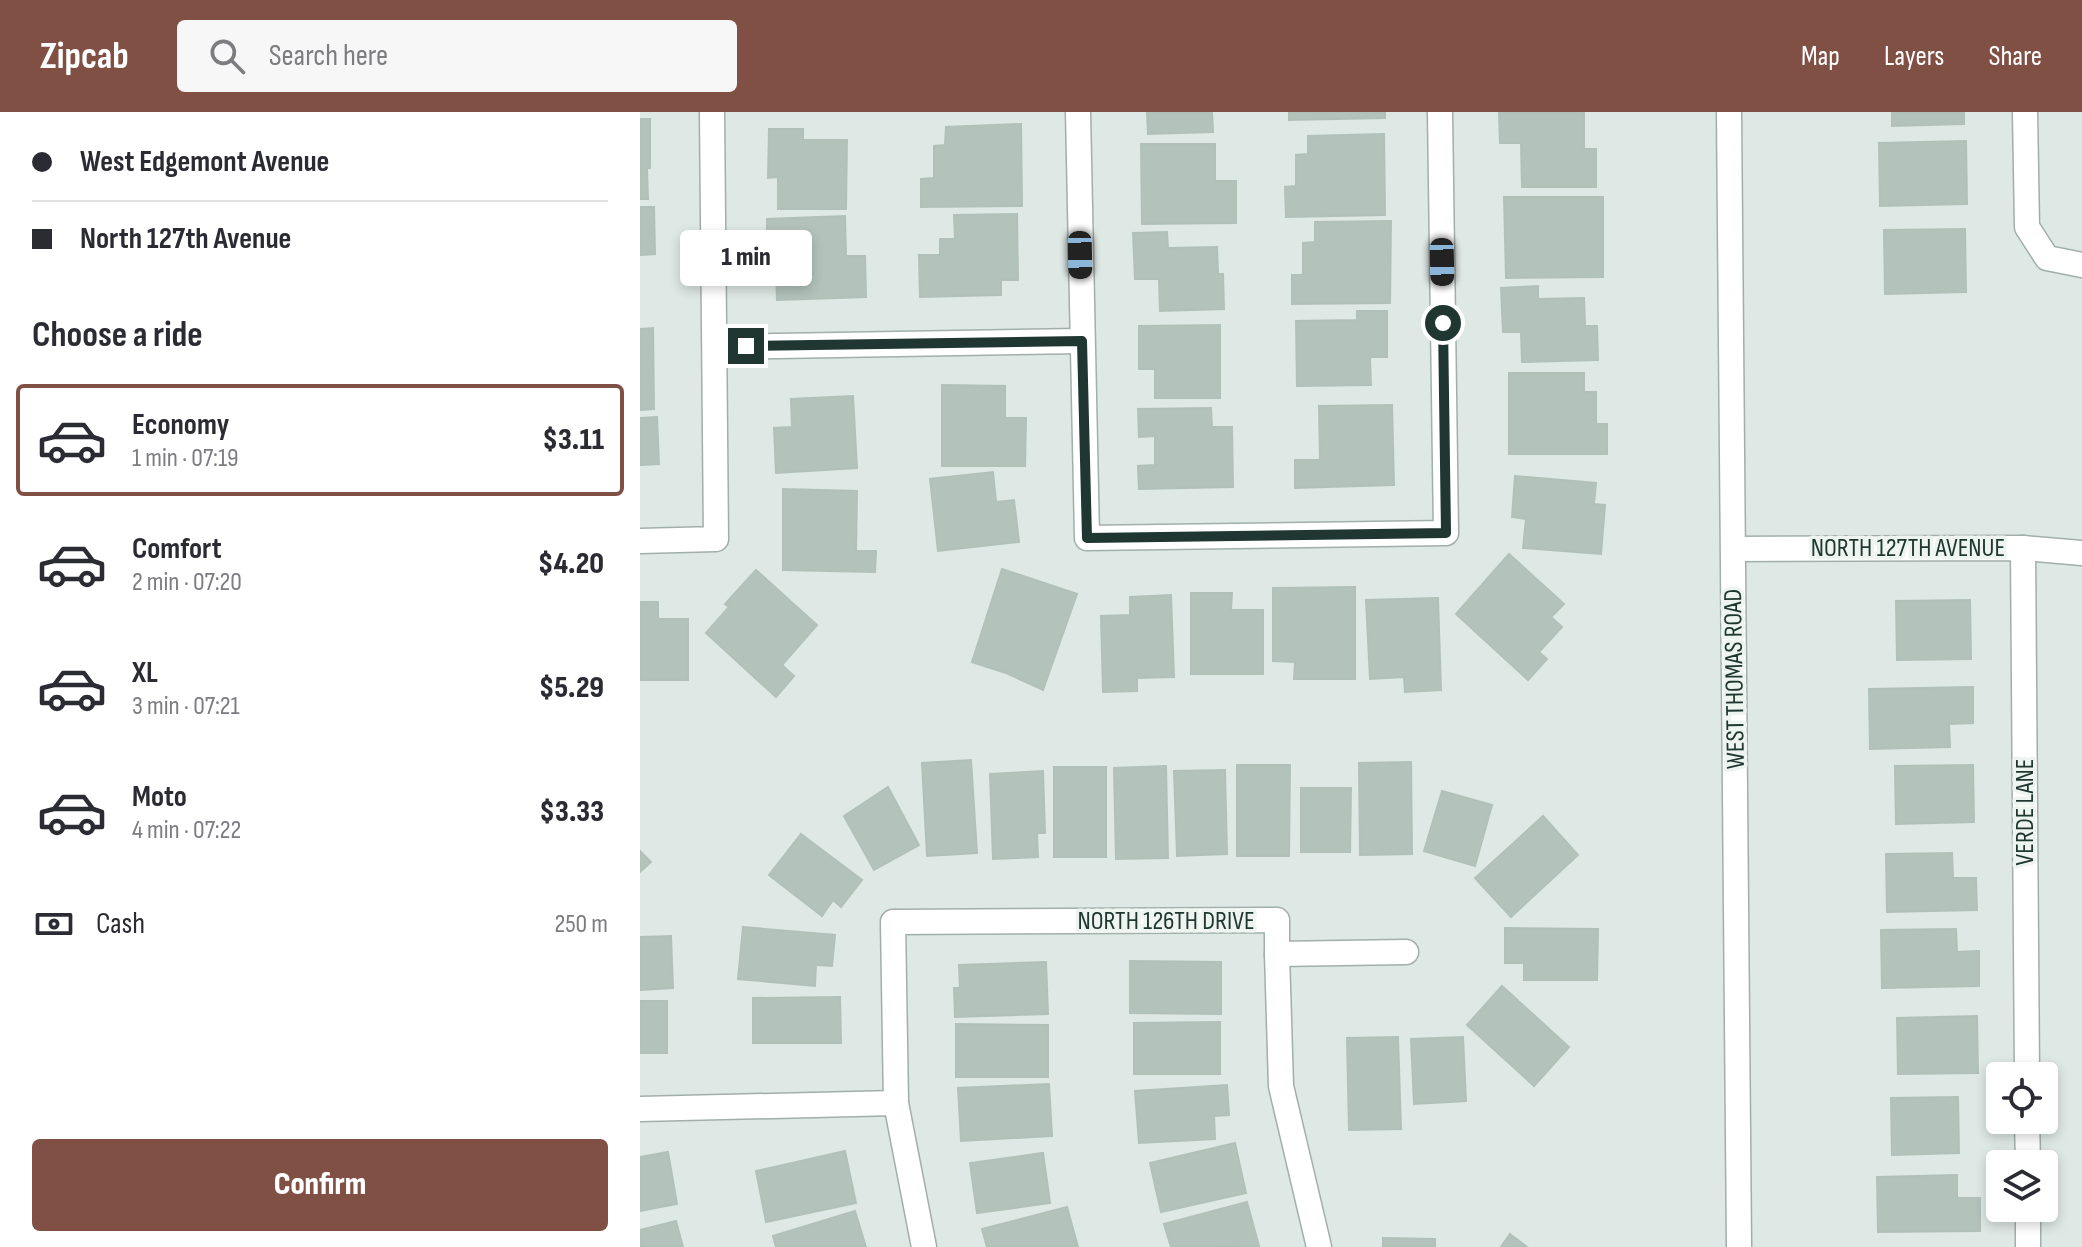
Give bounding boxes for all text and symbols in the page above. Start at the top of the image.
search box [177,20,737,92]
text: Zipcab [40,34,129,79]
icon: search [205,34,249,78]
text: Search here [269,38,388,74]
text: Map [1801,40,1840,73]
text: Layers [1884,40,1944,73]
text: Share [1988,40,2042,73]
text: West Edgemont Avenue [80,144,329,180]
text: North 127th Avenue [80,221,291,257]
callout: 1 min [680,230,812,286]
car [1068,231,1092,279]
car [1430,238,1454,286]
text: 1 min [721,242,771,273]
route start [1425,305,1461,341]
text: Choose a ride [32,314,203,357]
route end [728,328,764,364]
icon: car [36,404,108,476]
text: Economy [132,407,229,443]
text: $3.11 [542,422,604,458]
text: 1 min · 07:19 [132,443,239,474]
icon: car [36,528,108,600]
text: Comfort [132,531,222,567]
street label: NORTH 127TH AVENUE [1811,533,2005,564]
text: $4.20 [538,546,604,582]
text: 2 min · 07:20 [132,567,242,598]
street label: WEST THOMAS ROAD [1718,589,1752,769]
icon: car [36,652,108,724]
text: XL [132,655,158,691]
text: $5.29 [539,670,604,706]
text: 3 min · 07:21 [132,691,240,722]
street label: VERDE LANE [2010,758,2041,866]
icon: car [36,776,108,848]
text: Moto [132,779,187,815]
text: $3.33 [540,794,604,830]
text: 4 min · 07:22 [132,815,241,846]
icon: cash [32,902,76,946]
text: Cash [96,906,145,942]
street label: NORTH 126TH DRIVE [1077,906,1255,937]
text: 250 m [554,909,608,940]
map controls [1986,1062,2058,1222]
button: locate [1986,1062,2058,1134]
button: Confirm [32,1139,608,1231]
button: layers [1986,1150,2058,1222]

